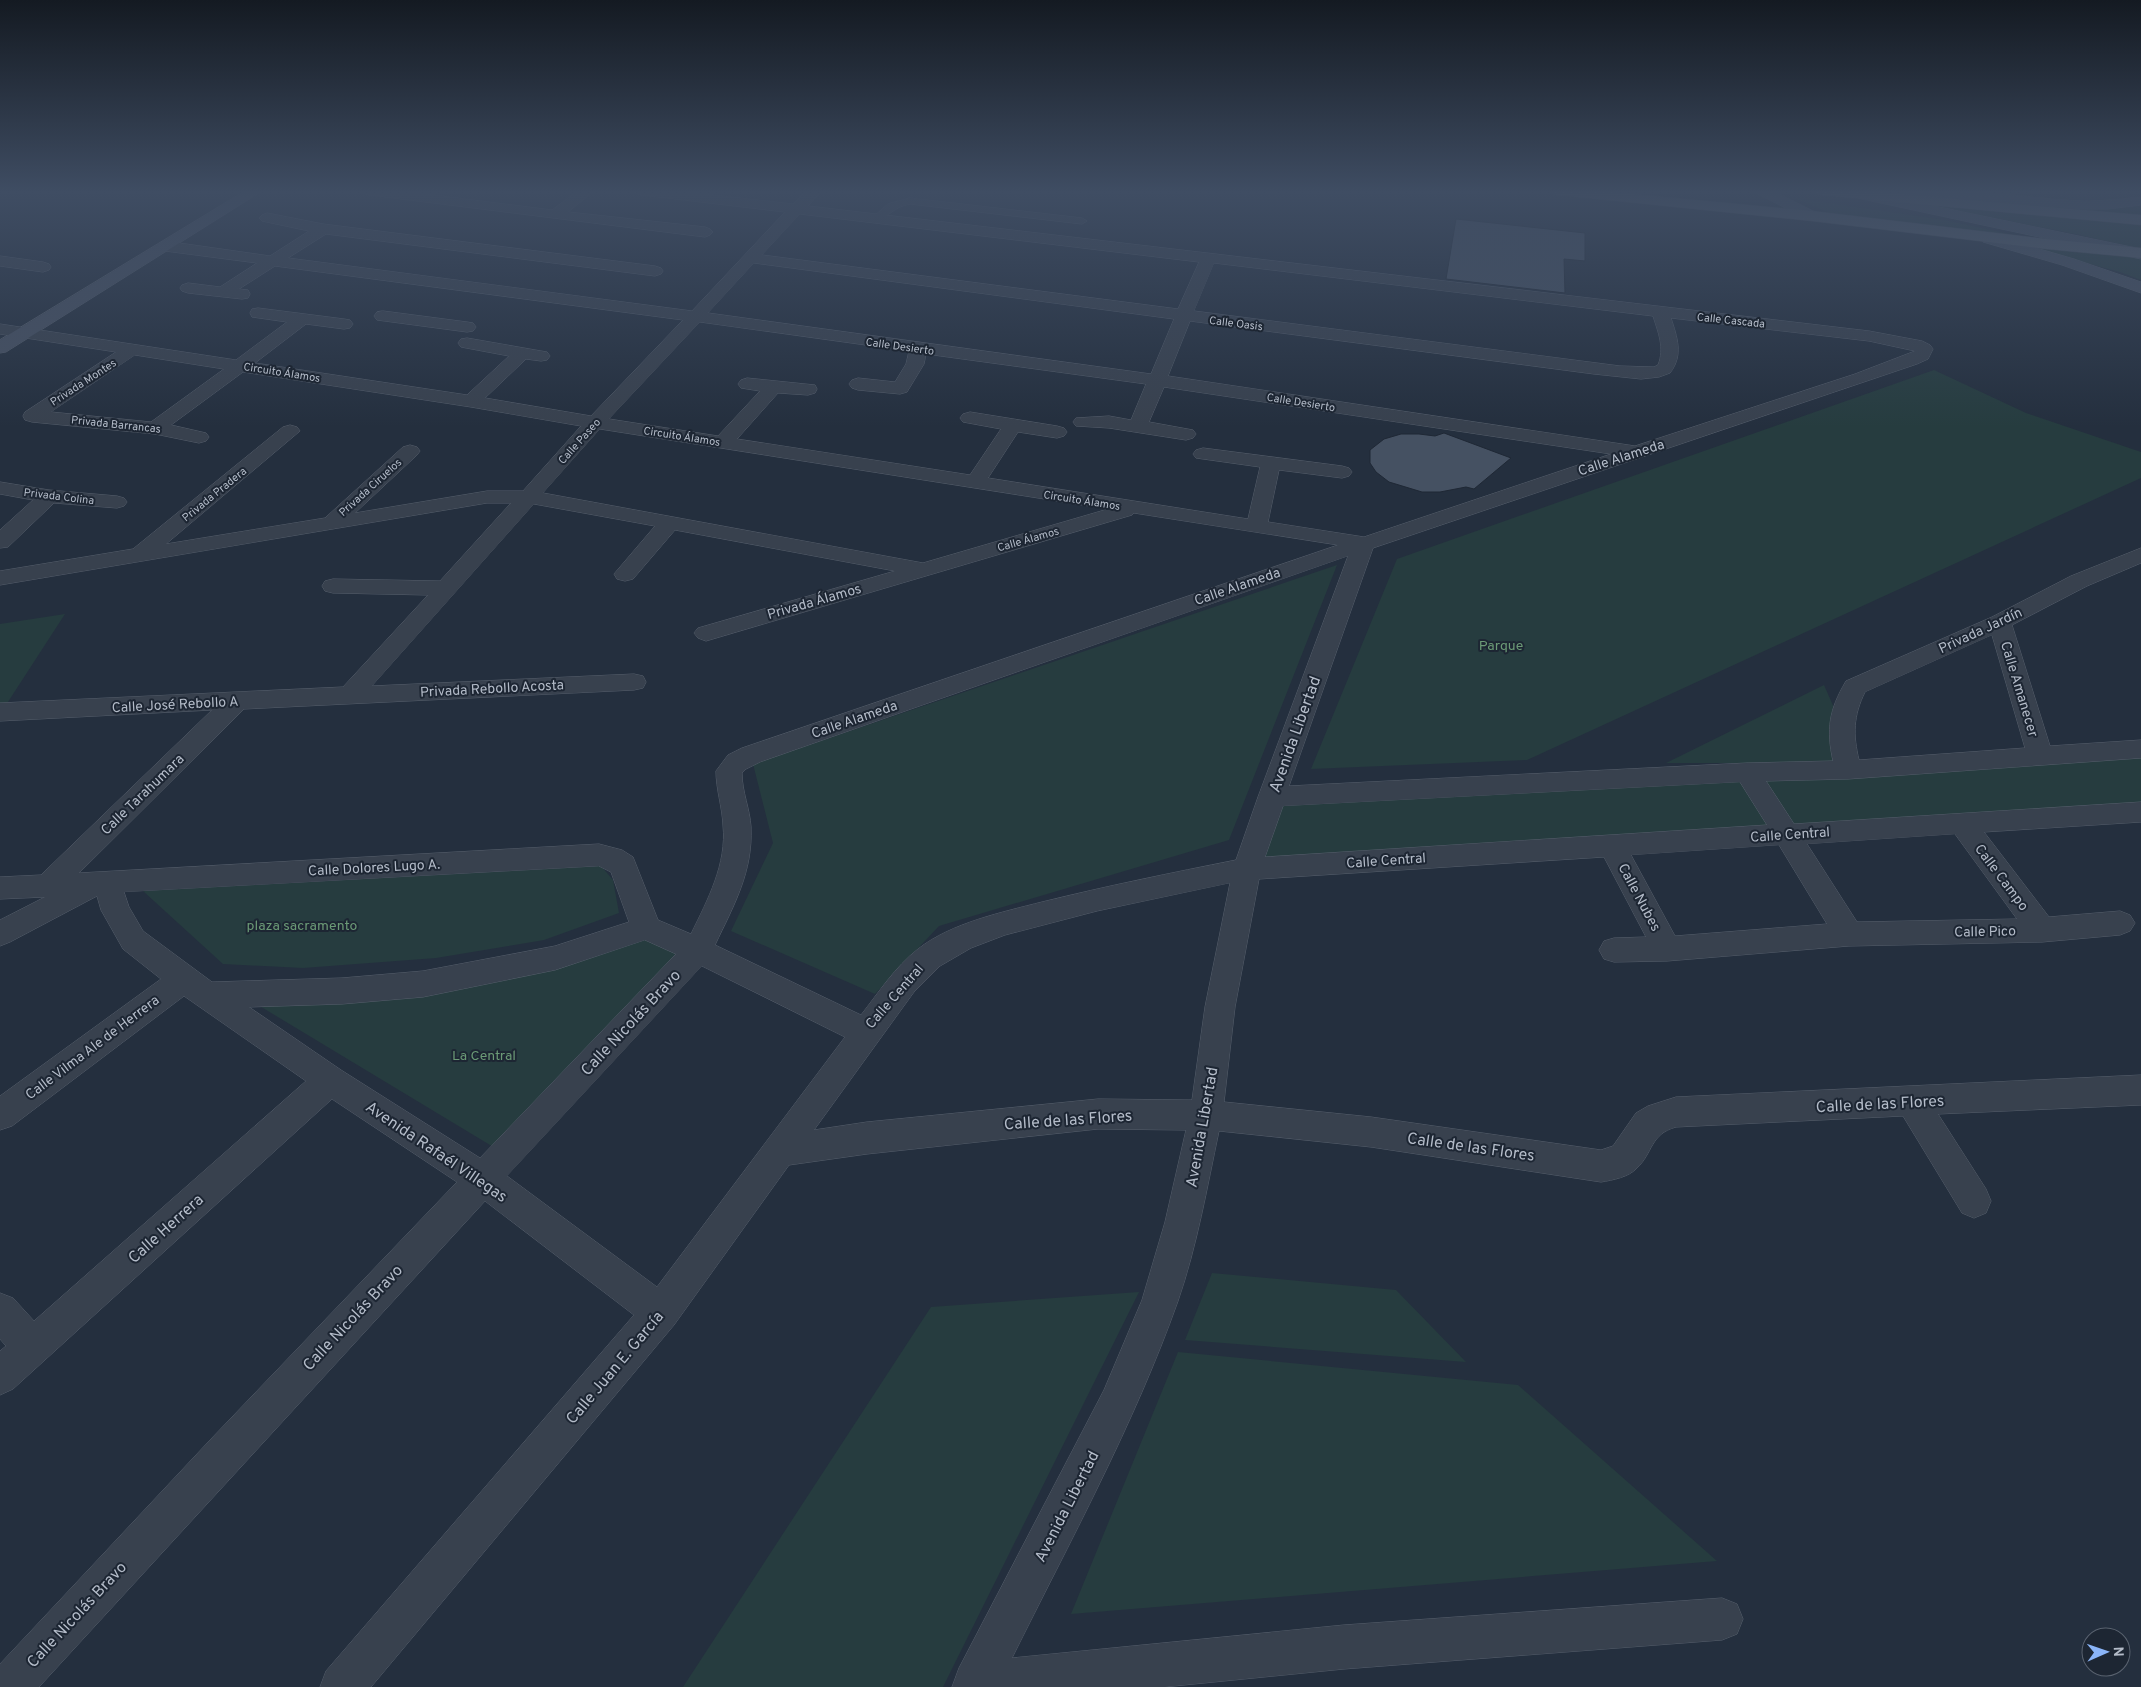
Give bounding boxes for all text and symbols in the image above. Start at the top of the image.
street label: Calle Cascada [1696,310,1766,332]
street label: Calle Oasis [1208,314,1263,334]
street label: Calle Desierto [865,335,935,359]
street label: Privada Montes [48,356,119,409]
street label: Circuito Álamos [242,359,321,386]
street label: Calle Desierto [1266,391,1336,415]
street label: Privada Barrancas [70,413,161,437]
street label: Calle Paseo [555,416,604,468]
street label: Circuito Álamos [642,423,721,450]
street label: Calle Alameda [1576,436,1667,480]
street label: Privada Ciruelos [336,456,405,520]
street label: Privada Pradera [180,464,250,525]
street label: Privada Colina [23,486,95,508]
street label: Circuito Álamos [1042,487,1121,514]
street label: Calle Álamos [995,523,1061,555]
street label: Calle Alameda [1192,565,1283,610]
street label: Privada Álamos [765,580,863,624]
street label: Privada Jardín [1936,605,2025,658]
park label: Parque [1479,638,1523,655]
street label: Calle Amanecer [1996,640,2041,740]
street label: Avenida Libertad [1266,674,1326,796]
street label: Privada Rebollo Acosta [420,677,564,702]
street label: Calle José Rebollo A [111,694,239,717]
street label: Calle Alameda [809,698,900,743]
street label: Calle Tarahumara [98,751,188,839]
street label: Calle Central [1750,824,1831,847]
street label: Calle Campo [1970,841,2032,915]
street label: Calle Central [1346,850,1427,873]
street label: Calle Dolores Lugo A. [308,857,441,880]
street label: Calle Nubes [1614,861,1664,935]
park label: plaza sacramento [247,918,358,935]
street label: Calle Pico [1954,923,2016,942]
street label: Calle Central [862,961,928,1033]
street label: Calle Nicolás Bravo [577,966,686,1081]
street label: Calle Vilma Ale de Herrera [23,992,163,1104]
park label: La Central [452,1048,516,1065]
street label: Avenida Libertad [1183,1065,1223,1189]
street label: Calle de las Flores [1815,1092,1945,1118]
street label: Avenida Rafaél Villegas [361,1098,511,1208]
street label: Calle de las Flores [1003,1107,1133,1135]
street label: Calle de las Flores [1406,1129,1536,1167]
street label: Calle Herrera [125,1190,208,1269]
street label: Calle Nicolás Bravo [299,1261,408,1376]
street label: Calle Juan E. García [562,1308,669,1429]
street label: Avenida Libertad [1031,1448,1104,1566]
street label: Calle Nicolás Bravo [23,1558,132,1673]
north arrow [2081,1627,2131,1677]
text: N [2109,1646,2126,1657]

